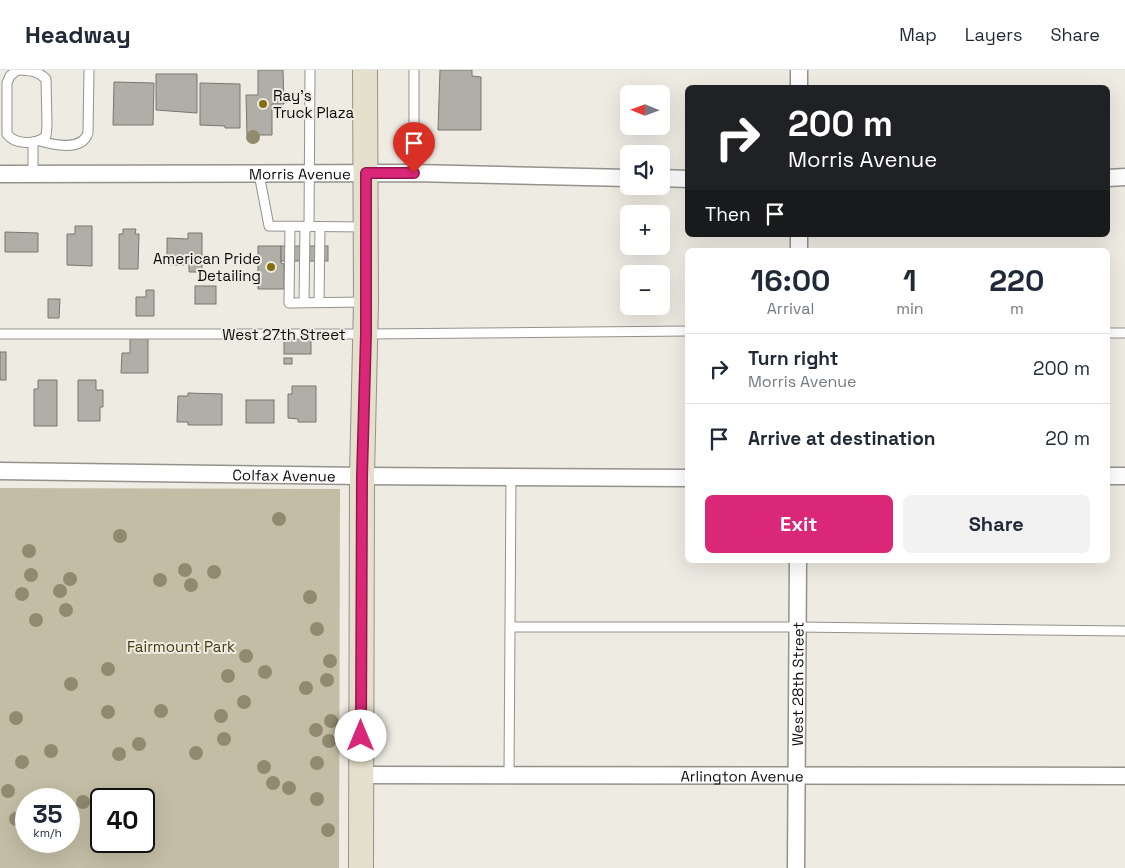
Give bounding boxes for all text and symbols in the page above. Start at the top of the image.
text: Headway [25,19,131,50]
text: Map [899,23,937,46]
text: Layers [965,23,1022,46]
text: Share [1050,23,1100,46]
north arrow [620,85,670,135]
map controls [620,85,670,315]
place label: Ray's Truck Plaza [273,86,355,122]
marker: Ray's Truck Plaza [257,98,269,110]
text: 200 m [788,102,893,146]
icon: right [705,105,770,170]
pin [393,122,435,173]
icon: arrive [400,129,428,157]
button: sound [620,145,670,195]
text: Morris Avenue [788,145,937,173]
street label: Morris Avenue [249,164,351,183]
icon: arrive [761,200,789,228]
text: Then [705,202,751,227]
button: + [620,205,670,255]
place label: American Pride Detailing [153,249,261,285]
marker: American Pride Detailing [265,261,277,273]
text: 16:00 [751,261,831,300]
text: 1 [903,261,917,300]
text: 220 [989,261,1044,300]
button: − [620,265,670,315]
text: Arrival [767,298,814,319]
text: min [896,298,924,319]
text: m [1010,298,1024,319]
street label: West 27th Street [222,325,346,344]
text: Turn right [748,346,838,371]
icon: right [705,355,733,383]
text: 200 m [1033,356,1090,381]
text: Morris Avenue [748,371,857,392]
icon: arrive [705,425,733,453]
text: Arrive at destination [748,426,936,451]
text: 20 m [1045,426,1090,451]
street label: Colfax Avenue [232,465,336,485]
button: Exit [705,495,893,553]
button: Share [903,495,1090,553]
street label: West 28th Street [787,622,807,746]
park label: Fairmount Park [127,637,235,656]
position arrow [334,709,386,761]
street label: Arlington Avenue [680,766,804,785]
speed limit sign: 40 [90,788,155,853]
text: 35 [32,798,63,830]
text: km/h [33,825,62,841]

